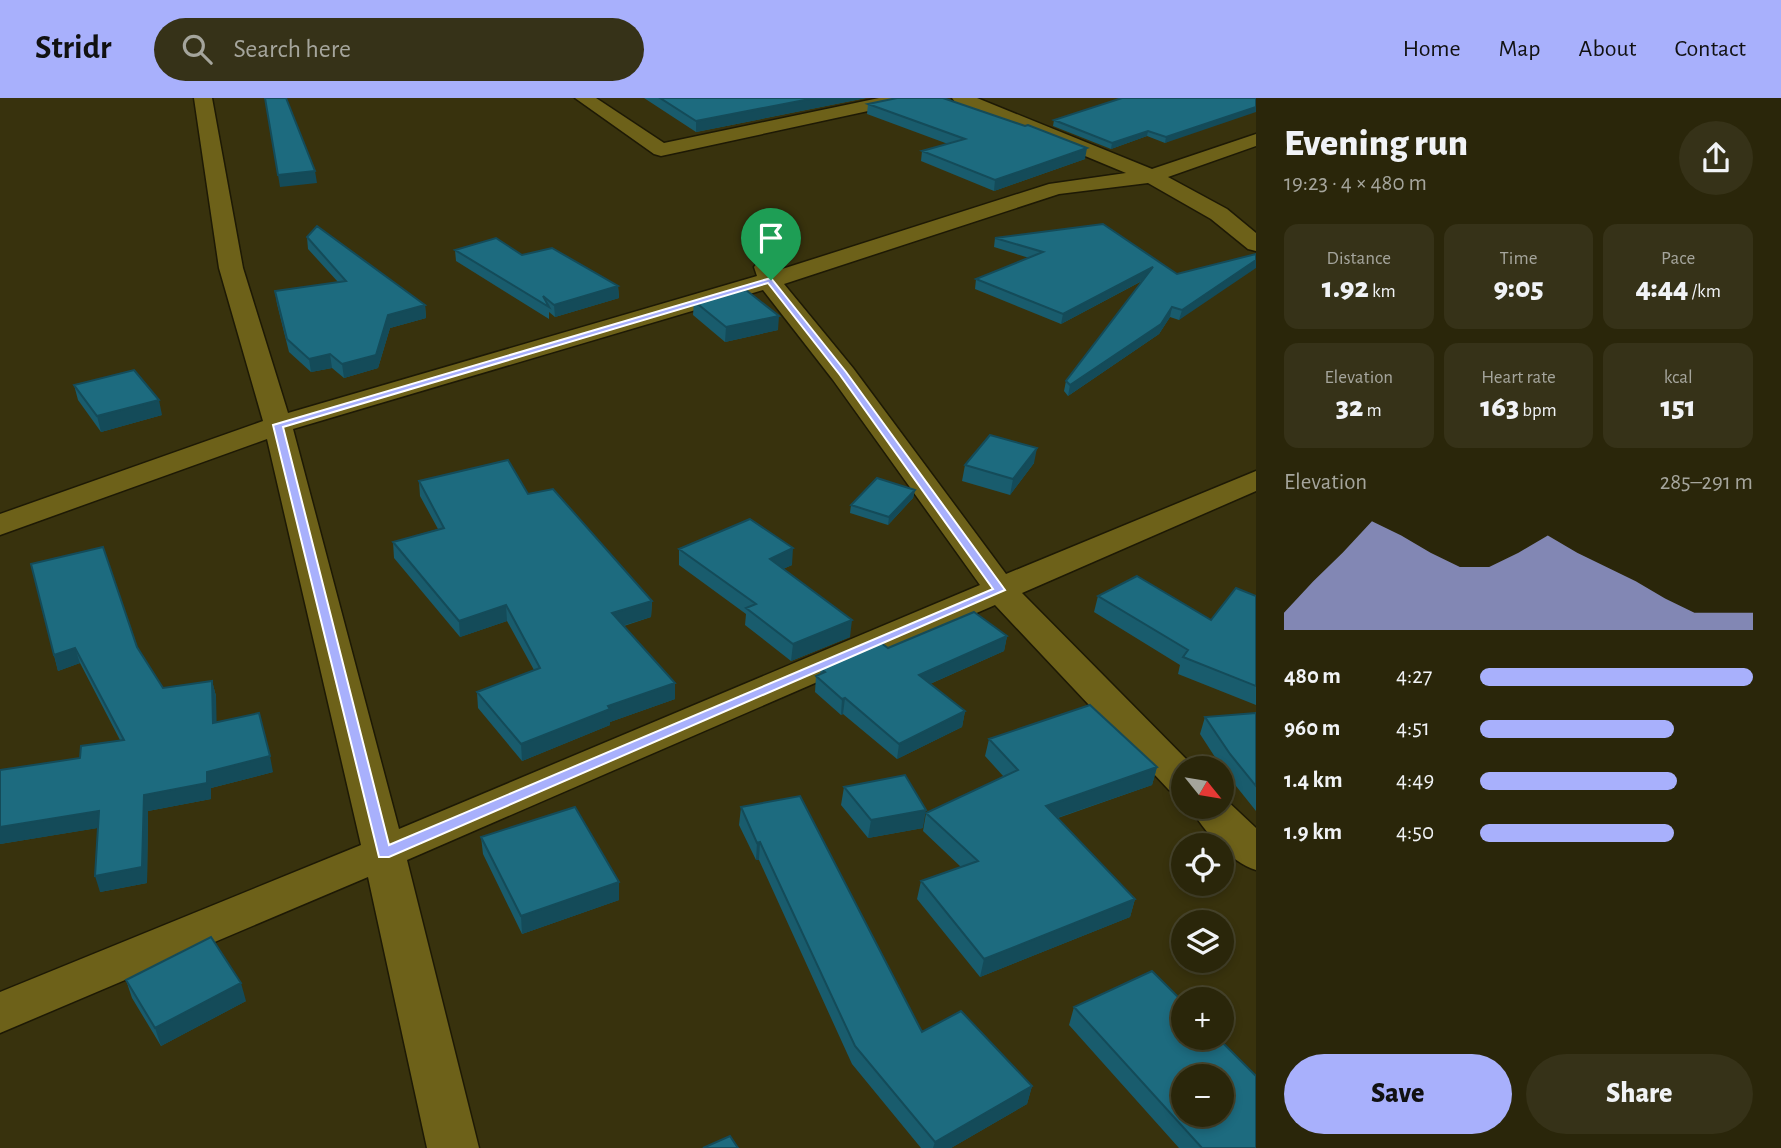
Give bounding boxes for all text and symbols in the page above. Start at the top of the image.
search box [154,18,644,81]
icon: search [178,30,216,68]
text: Stridr [35,32,112,65]
text: Search here [234,36,351,62]
text: Home [1403,37,1461,61]
text: Map [1499,37,1541,61]
text: About [1579,37,1636,61]
text: Contact [1674,37,1746,61]
button: share [1679,121,1753,195]
text: Evening run [1284,125,1468,163]
text: 19:23 · 4 × 480 m [1284,172,1427,195]
pin [741,208,801,280]
icon: arrive [752,219,790,257]
text: Distance [1327,249,1391,268]
text: Time [1500,249,1537,268]
text: Pace [1661,249,1695,268]
text: 1.92 [1322,273,1369,303]
text: 9:05 [1493,273,1544,303]
text: 4:44 [1635,273,1688,303]
text: km [1369,282,1396,301]
text: /km [1688,282,1721,301]
text: Elevation [1324,368,1393,387]
text: Heart rate [1481,368,1556,387]
text: kcal [1664,368,1693,387]
text: 32 [1336,392,1363,422]
text: 163 [1480,392,1519,422]
text: 151 [1661,392,1696,422]
text: m [1363,401,1382,420]
text: bpm [1519,401,1557,420]
text: Elevation [1284,471,1367,494]
text: 285–291 m [1660,471,1753,494]
text: 480 m [1284,665,1341,688]
text: 4:27 [1396,665,1432,688]
text: 960 m [1284,717,1340,740]
text: 4:51 [1396,717,1430,740]
north arrow [1171,756,1234,819]
map controls [1171,756,1234,1127]
text: 1.4 km [1284,769,1343,792]
text: 4:49 [1396,769,1434,792]
text: 1.9 km [1284,821,1342,844]
text: 4:50 [1396,821,1434,844]
button: locate [1171,833,1234,896]
button: layers [1171,910,1234,973]
button: + [1171,987,1234,1050]
button: Save [1284,1054,1512,1134]
button: Share [1526,1054,1753,1134]
button: − [1171,1064,1234,1127]

